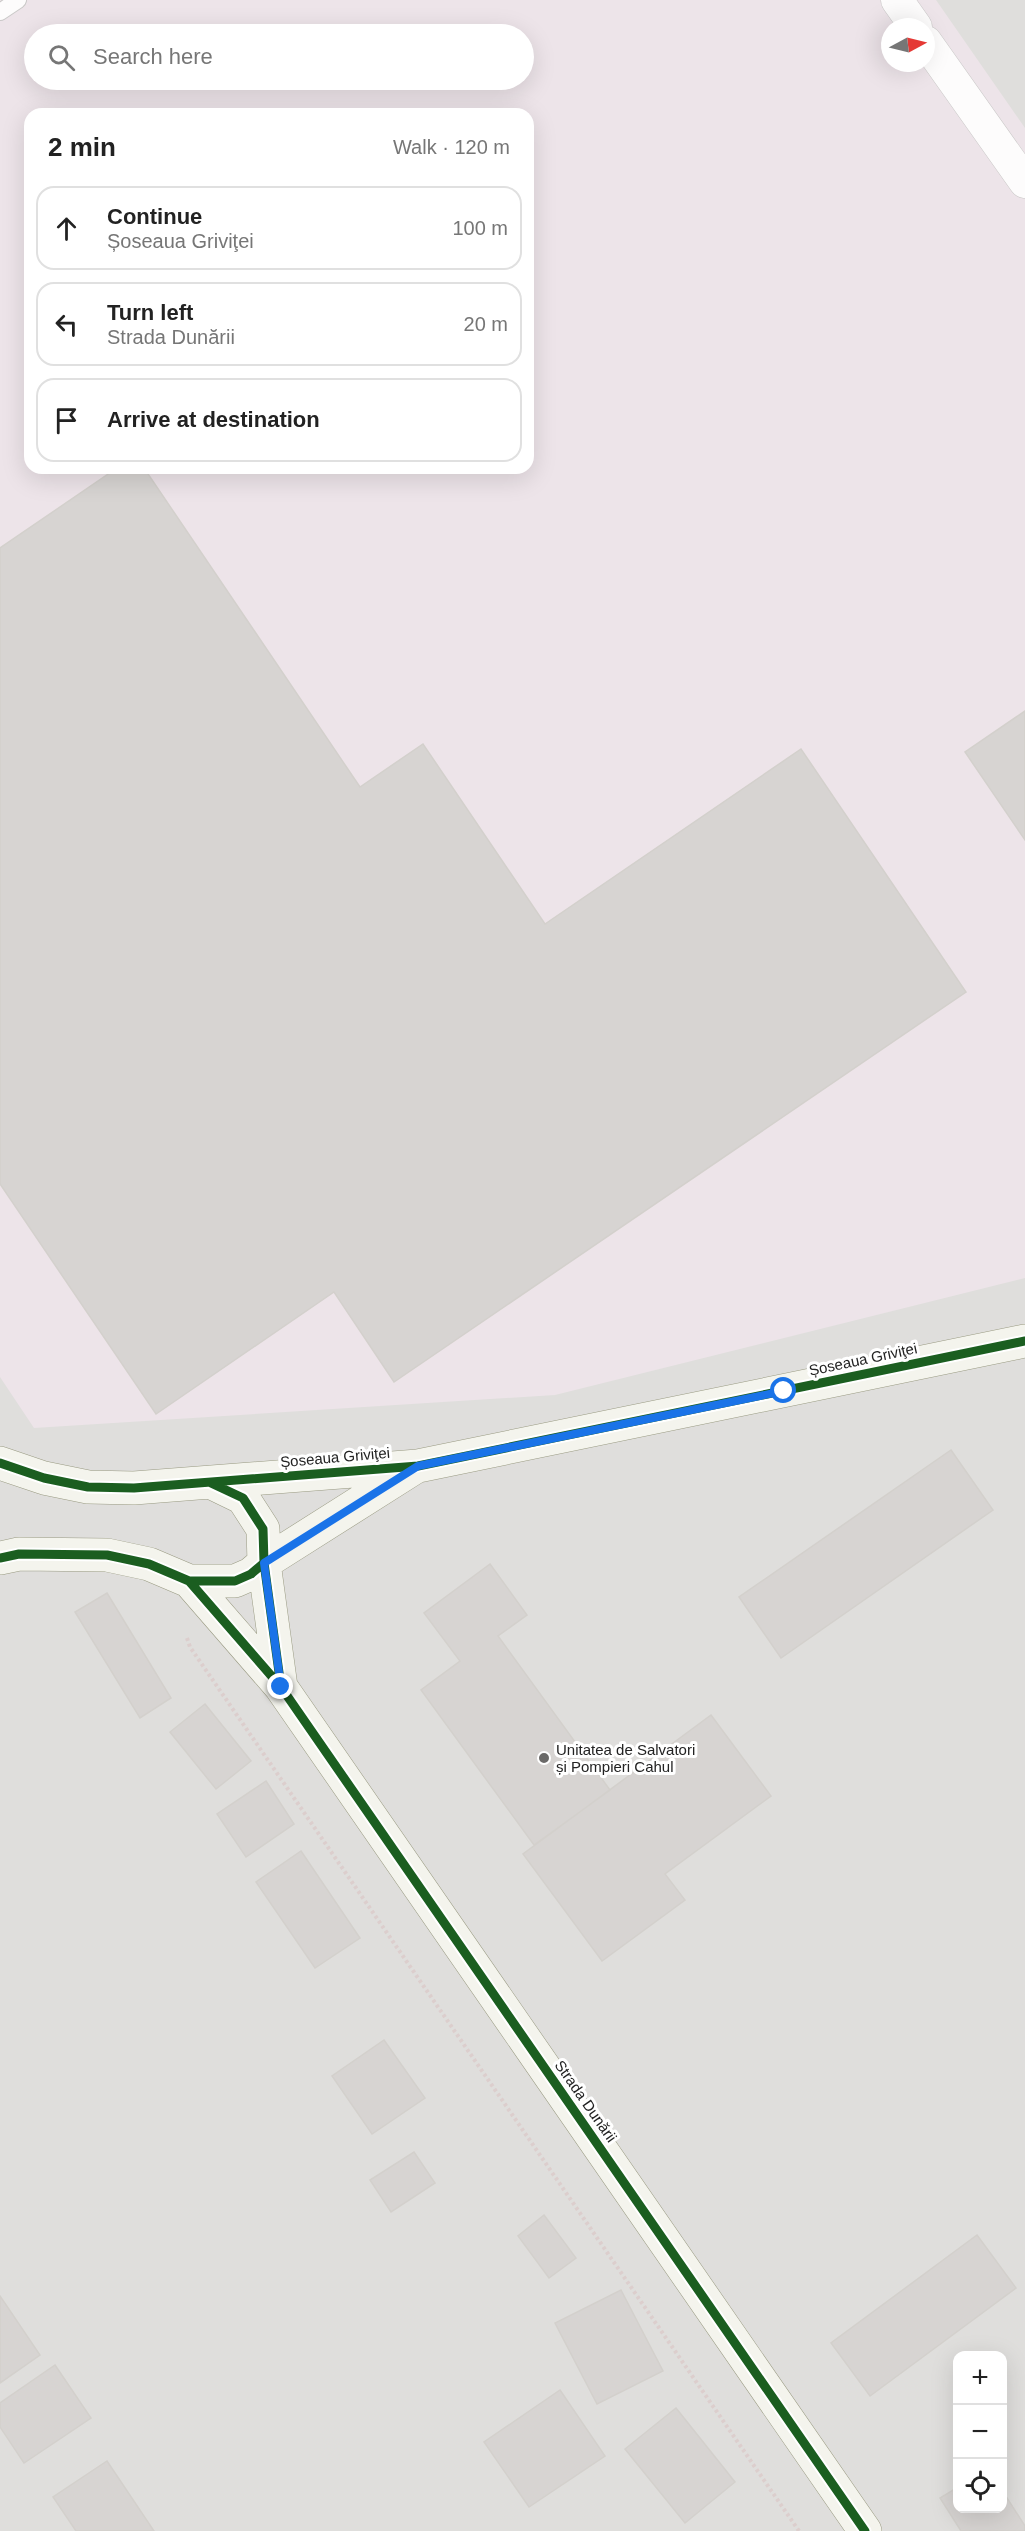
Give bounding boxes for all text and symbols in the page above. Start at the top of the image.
north arrow [881,18,935,72]
search box [24,24,534,90]
icon: search [45,41,78,74]
text: Search here [93,44,213,69]
text: 2 min [48,132,116,162]
text: Walk · 120 m [393,136,510,158]
text: Continue [107,204,202,229]
icon: ahead [50,212,83,245]
text: 100 m [452,217,508,239]
text: Șoseaua Griviţei [107,230,254,252]
text: Turn left [107,300,193,325]
icon: left [50,308,83,341]
text: 20 m [464,313,508,335]
text: Strada Dunării [107,326,235,348]
icon: arrive [50,404,83,437]
text: Arrive at destination [107,407,320,432]
street label: Șoseaua Griviţei [807,1339,919,1379]
route start [770,1377,796,1403]
street label: Șoseaua Griviţei [279,1444,391,1470]
route end [267,1673,293,1699]
place label: Unitatea de Salvatori și Pompieri Cahul [556,1741,695,1775]
marker: Unitatea de Salvatori și Pompieri Cahul [537,1751,551,1765]
street label: Strada Dunării [552,2057,620,2145]
map controls [953,2351,1007,2513]
button: + [953,2351,1007,2405]
button: − [953,2405,1007,2459]
button: locate [953,2459,1007,2513]

